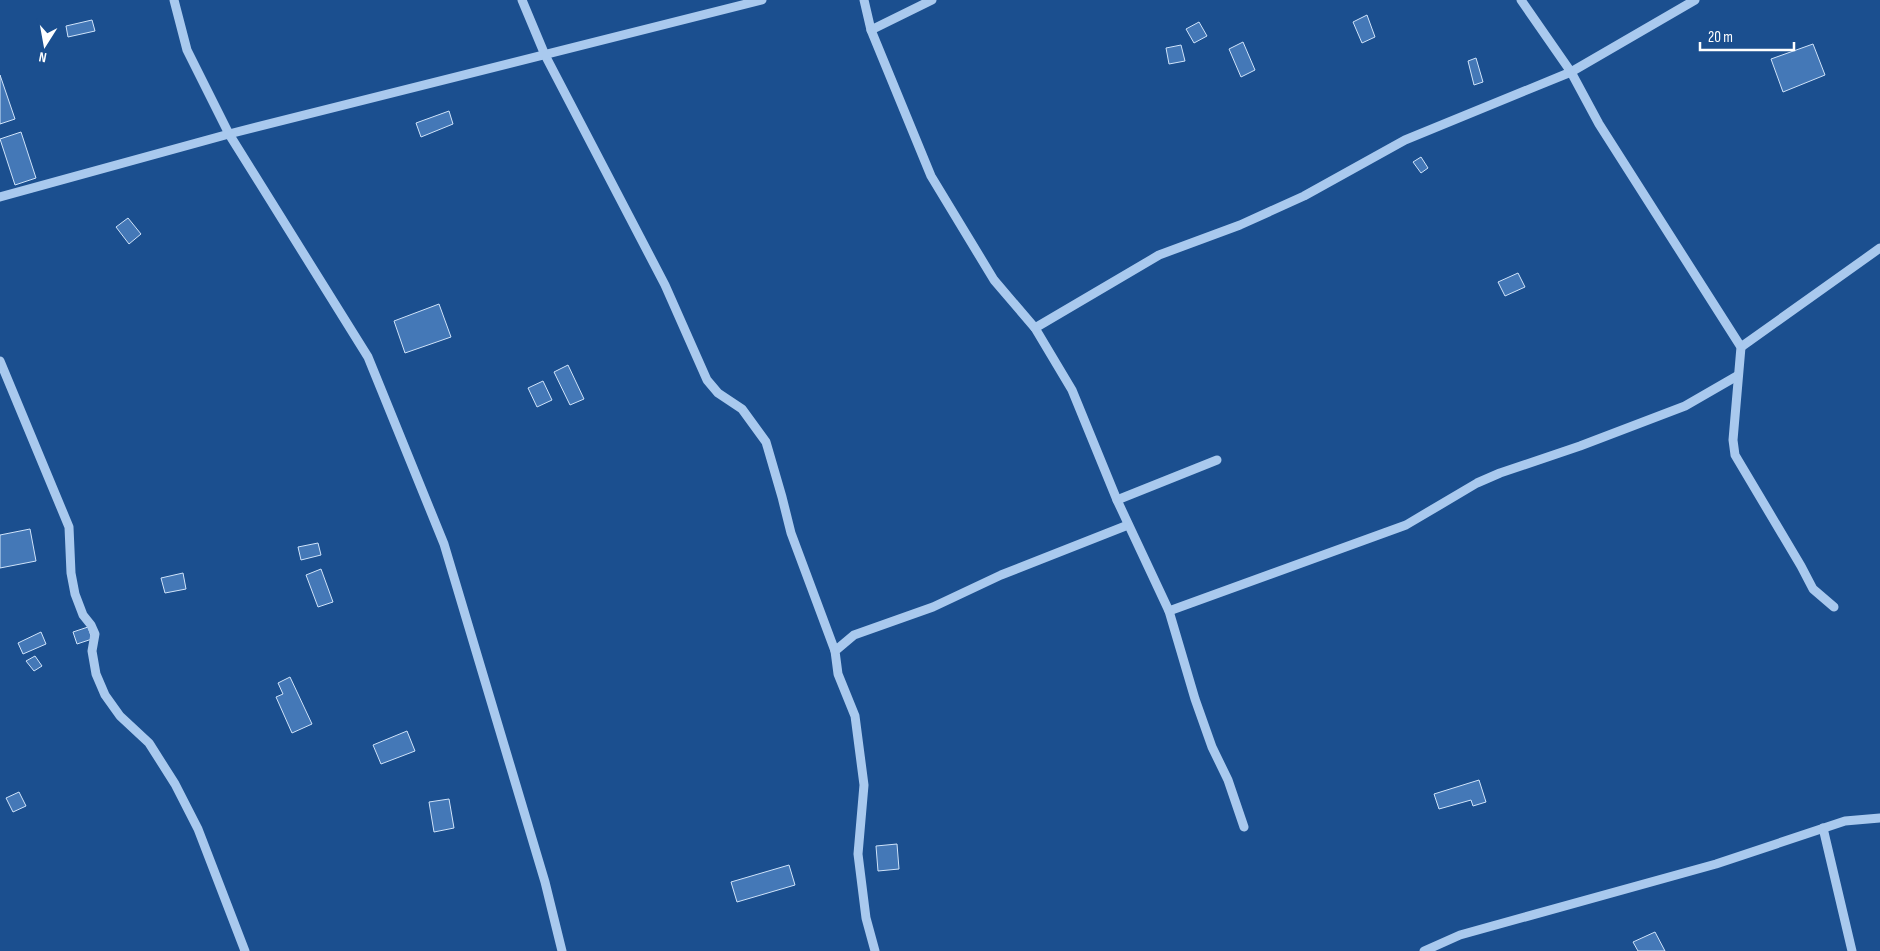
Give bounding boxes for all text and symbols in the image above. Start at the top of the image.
north arrow [20,20,70,70]
scale bar [1700,20,1794,52]
text: 20 m [1708,28,1733,47]
text: N [37,48,48,66]

